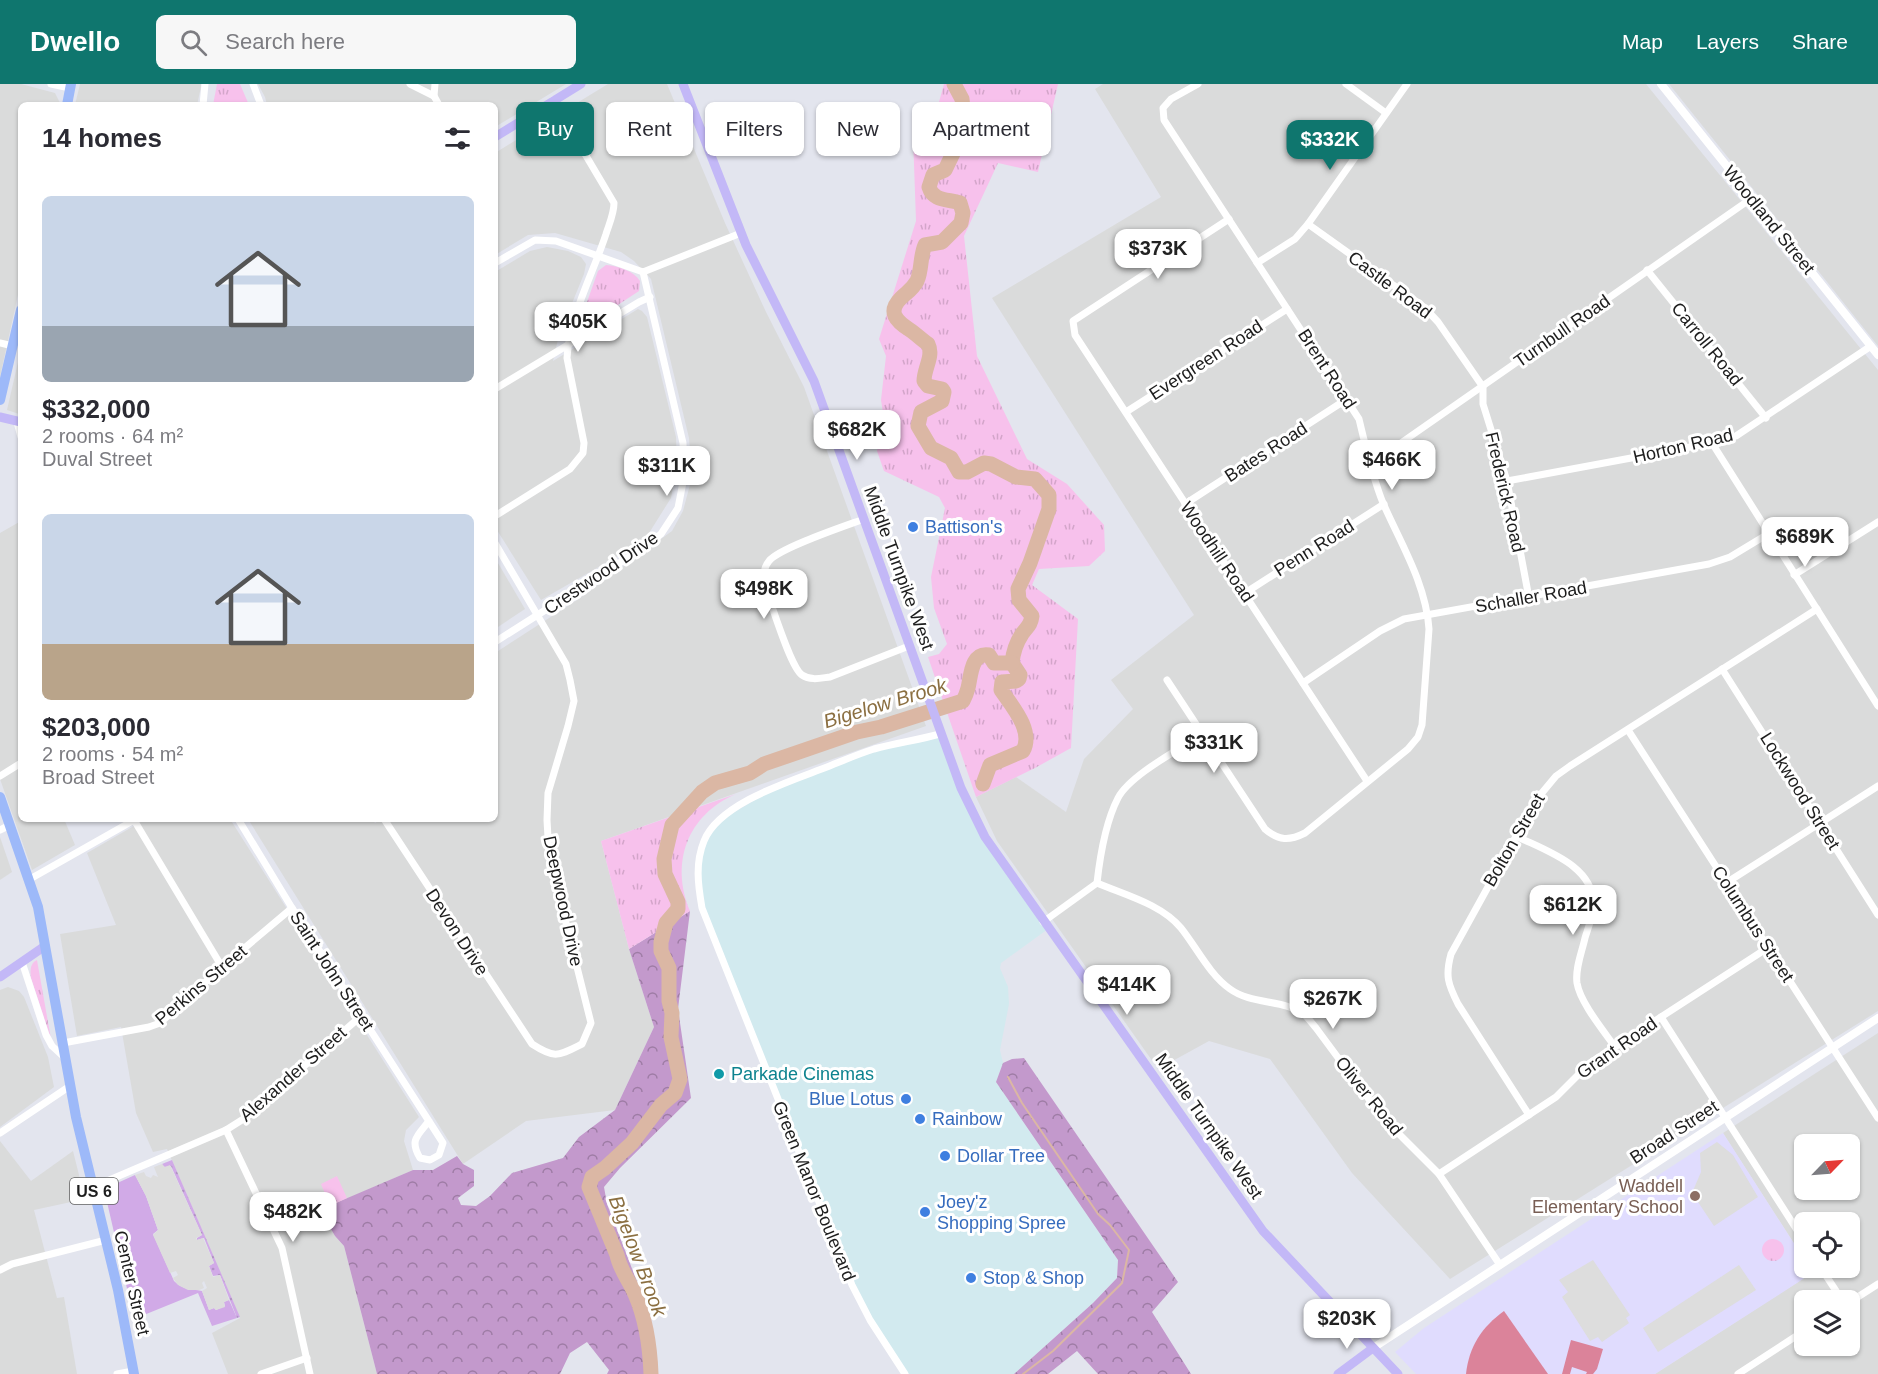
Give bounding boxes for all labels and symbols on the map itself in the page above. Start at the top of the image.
pin: $332K [1288,120,1372,171]
street label: Woodland Street [1719,162,1819,278]
pin: $373K [1116,229,1200,280]
street label: Castle Road [1344,247,1436,323]
street label: Turnbull Road [1510,291,1614,371]
street label: Carroll Road [1667,298,1747,390]
pin: $405K [536,302,620,353]
street label: Evergreen Road [1146,316,1266,404]
street label: Brent Road [1294,325,1360,413]
pin: $682K [815,410,899,461]
street label: Bates Road [1221,418,1311,486]
street label: Horton Road [1631,425,1735,467]
street label: Frederick Road [1481,430,1529,554]
pin: $466K [1350,440,1434,491]
pin: $311K [625,446,709,497]
street label: Middle Turnpike West [860,483,938,653]
street label: Woodhill Road [1176,498,1258,606]
street label: Penn Road [1271,516,1357,580]
place label: Battison's [925,517,1002,537]
pin: $689K [1763,517,1847,568]
marker: Battison's [906,520,920,534]
street label: Crestwood Drive [540,528,662,618]
pin: $498K [722,569,806,620]
street label: Schaller Road [1474,577,1588,617]
water label: Bigelow Brook [821,673,950,732]
pin: $331K [1172,723,1256,774]
street label: Lockwood Street [1756,729,1844,853]
street label: Bolton Street [1479,790,1549,890]
street label: Deepwood Drive [539,834,587,968]
street label: Columbus Street [1708,862,1798,986]
street label: Devon Drive [422,885,492,979]
pin: $612K [1531,885,1615,936]
street label: Saint John Street [286,908,378,1034]
street label: Perkins Street [151,941,251,1029]
pin: $414K [1085,965,1169,1016]
pin: $267K [1291,979,1375,1030]
street label: Grant Road [1573,1013,1661,1083]
street label: Alexander Street [236,1022,350,1126]
street label: Middle Turnpike West [1151,1050,1267,1202]
street label: Oliver Road [1331,1053,1407,1139]
place label: Parkade Cinemas [731,1064,874,1084]
marker: Parkade Cinemas [712,1067,726,1081]
place label: Blue Lotus [809,1089,894,1109]
marker: Blue Lotus [899,1092,913,1106]
street label: Broad Street [1626,1096,1722,1168]
street label: Green Manor Boulevard [769,1098,859,1284]
place label: Rainbow [932,1109,1003,1129]
marker: Rainbow [913,1112,927,1126]
north arrow [1794,1134,1860,1200]
place label: Dollar Tree [957,1146,1045,1166]
marker: Dollar Tree [938,1149,952,1163]
place label: Waddell Elementary School [1532,1176,1683,1217]
road number: US 6 [70,1178,118,1204]
marker: Waddell Elementary School [1688,1189,1702,1203]
pin: $482K [251,1192,335,1243]
water label: Bigelow Brook [605,1192,672,1321]
place label: Joey'z Shopping Spree [937,1192,1066,1233]
marker: Joey'z Shopping Spree [918,1205,932,1219]
street label: Center Street [110,1229,154,1337]
place label: Stop & Shop [983,1268,1084,1288]
marker: Stop & Shop [964,1271,978,1285]
pin: $203K [1305,1299,1389,1350]

